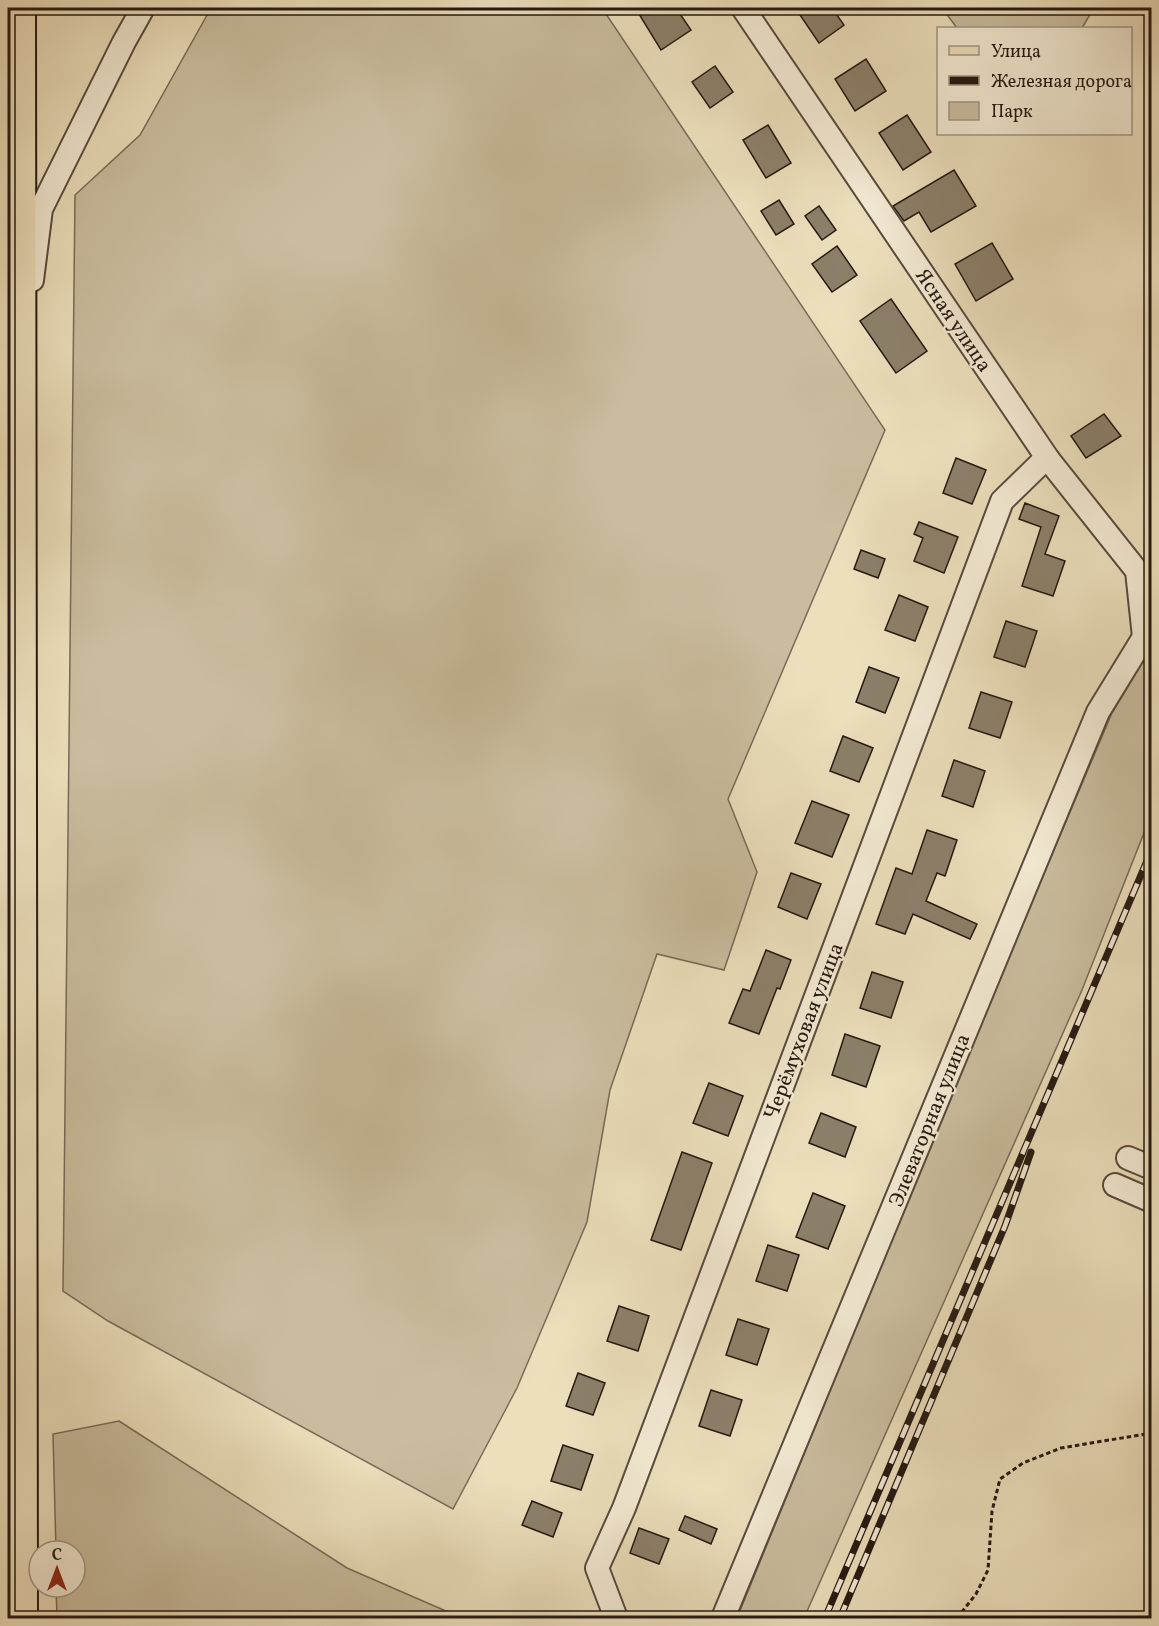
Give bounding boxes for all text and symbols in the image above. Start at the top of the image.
legend [937,27,1132,135]
text: Улица [991,40,1041,65]
text: Железная дорога [991,70,1132,95]
text: Парк [991,100,1033,125]
street label: Ясная улица [907,263,998,378]
street label: Черёмуховая улица [757,939,852,1124]
street label: Элеваторная улица [882,1030,978,1211]
north arrow [27,1539,87,1599]
text: С [52,1545,62,1567]

